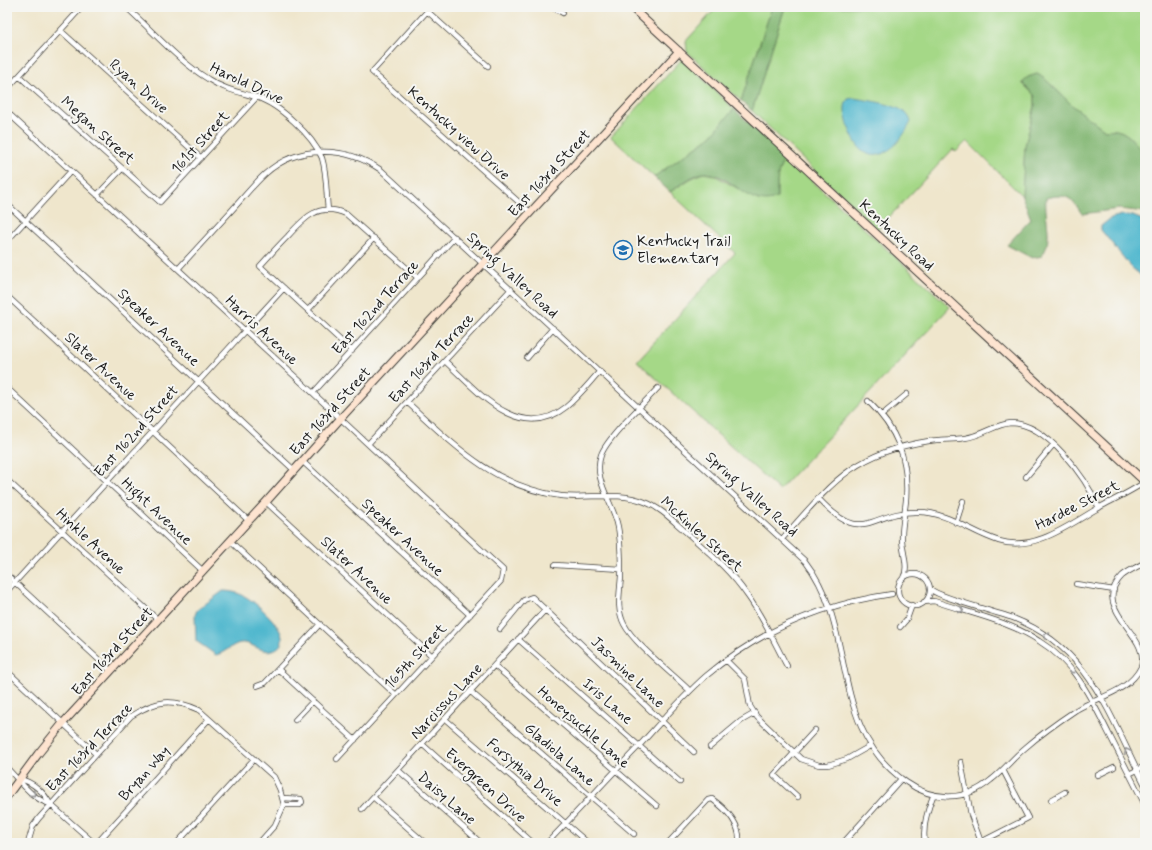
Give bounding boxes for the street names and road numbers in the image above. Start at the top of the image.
street label: Ryan Drive [105,55,172,119]
street label: Harold Drive [207,58,287,110]
street label: Kentucky view Drive [403,82,514,185]
street label: Megan Street [55,92,139,170]
street label: 161st Street [167,107,234,178]
street label: East 163rd Street [504,126,596,222]
street label: Kentucky Road [854,196,938,276]
street label: Spring Valley Road [462,228,562,324]
street label: East 162nd Terrace [328,256,424,359]
street label: Speaker Avenue [113,284,204,371]
street label: Harris Avenue [220,292,302,370]
street label: East 163rd Terrace [385,309,479,408]
street label: Slater Avenue [60,328,141,405]
street label: East 163rd Street [286,363,376,460]
street label: East 162nd Street [90,381,183,482]
street label: Spring Valley Road [700,448,802,543]
street label: Hight Avenue [116,474,196,551]
street label: Hardee Street [1032,476,1123,536]
street label: McKinley Street [656,492,747,577]
street label: Speaker Avenue [357,494,448,581]
street label: Hinkle Avenue [51,504,130,579]
street label: Slater Avenue [316,532,397,609]
street label: East 163rd Street [68,603,158,700]
street label: 165th Street [380,619,451,694]
street label: Jasmine Lane [586,632,669,713]
street label: Narcissus Lane [406,659,487,744]
street label: Iris Lane [578,674,637,729]
street label: Honeysuckle Lane [533,682,634,774]
street label: East 163rd Terrace [42,699,137,797]
street label: Gladiola Lane [520,718,599,791]
street label: Forsythia Drive [482,734,567,811]
street label: Bryan Way [115,742,175,806]
street label: Evergreen Drive [440,744,530,828]
street label: Daisy Lane [413,768,480,830]

